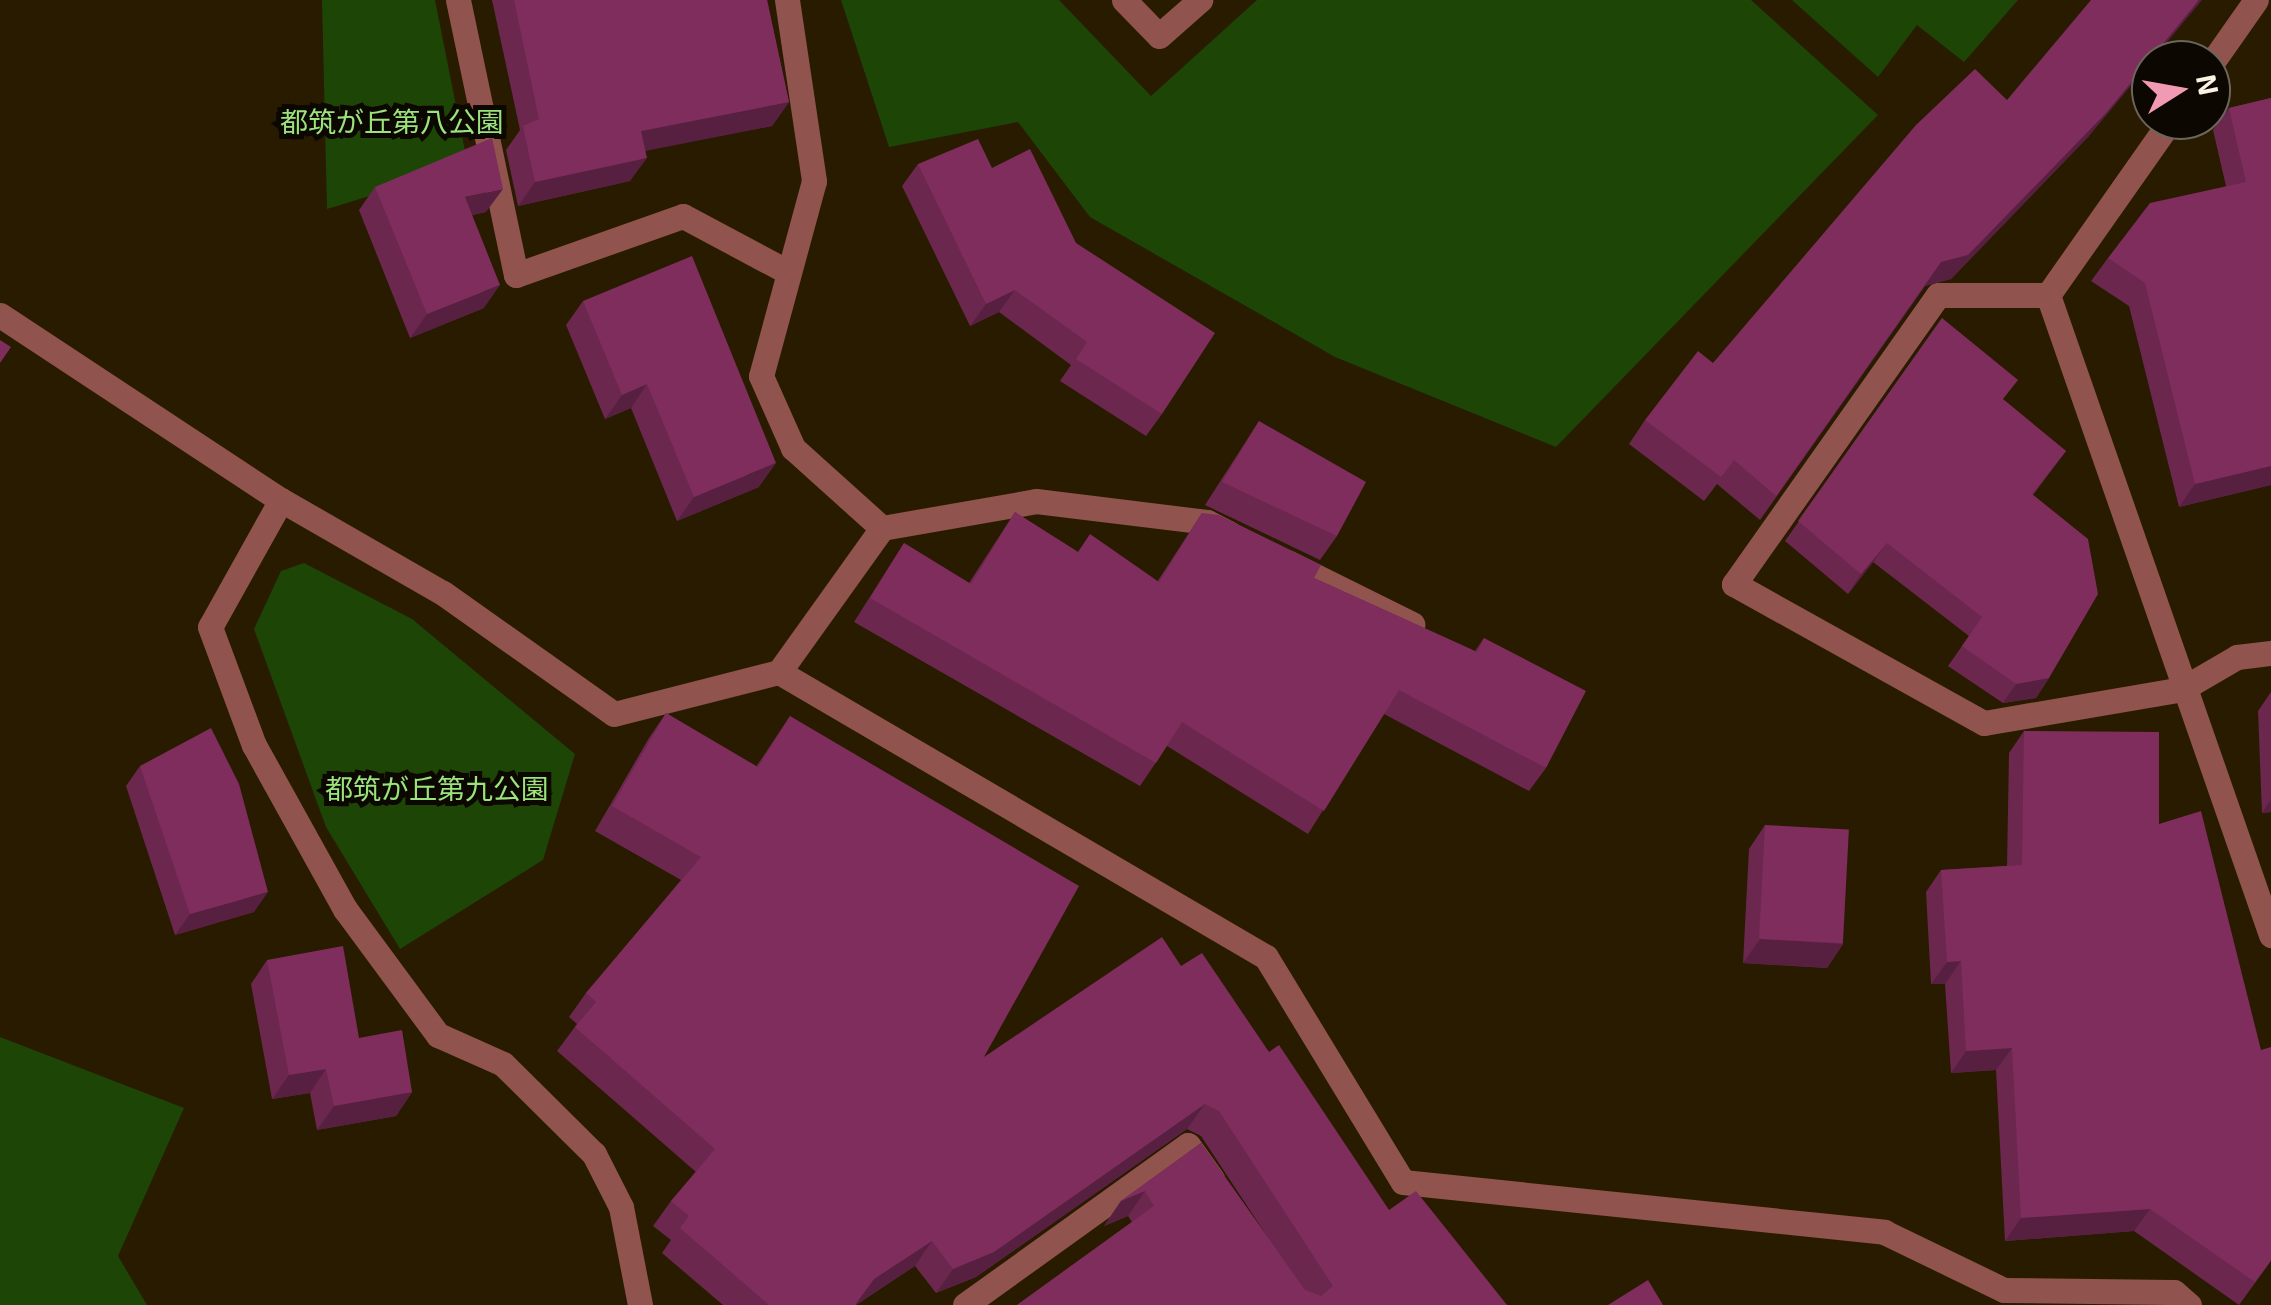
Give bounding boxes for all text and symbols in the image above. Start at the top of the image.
north arrow [2131,40,2231,140]
text: N [2190,71,2227,98]
park label: 都筑が丘第八公園 [280,104,504,138]
park label: 都筑が丘第九公園 [325,771,549,805]

